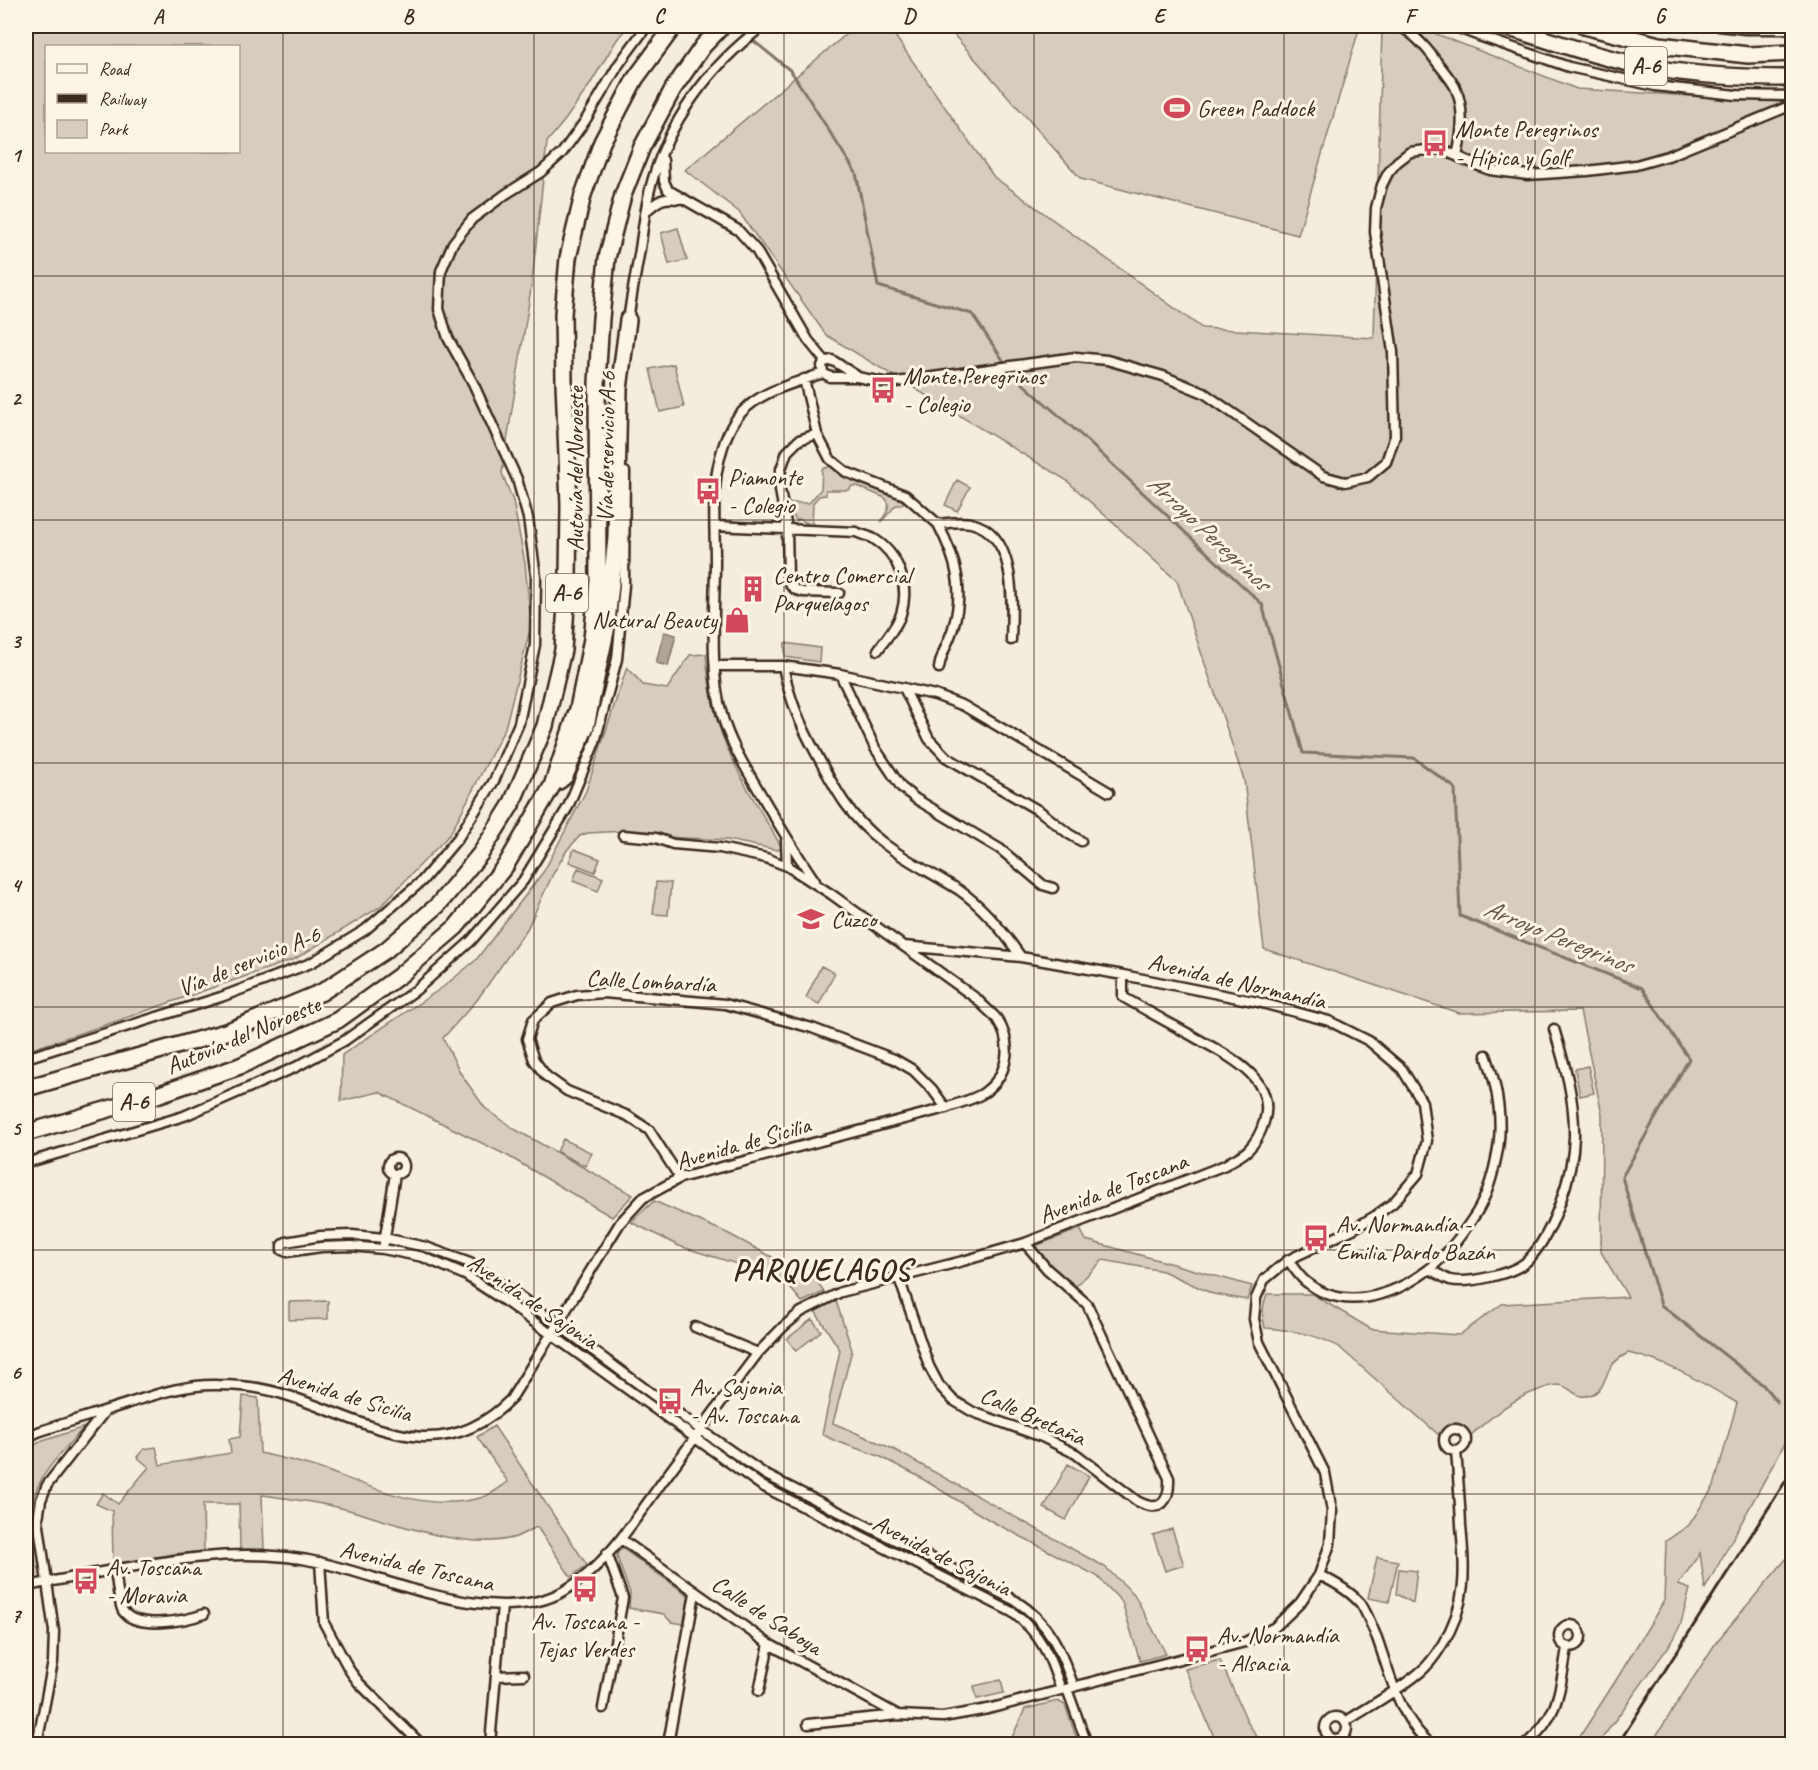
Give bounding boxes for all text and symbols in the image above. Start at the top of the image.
text: A [153,4,165,29]
text: B [403,4,415,29]
text: C [654,4,666,29]
text: D [903,4,917,29]
text: E [1154,4,1168,29]
text: F [1405,4,1419,29]
text: G [1655,4,1668,29]
legend [45,45,240,153]
road number: A-6 [1625,47,1667,85]
text: Road [99,58,132,80]
text: Railway [99,88,147,110]
sports icon: Green Paddock [1162,93,1192,123]
place label: Green Paddock [1197,93,1316,123]
place label: Monte Peregrinos - Hípica y Golf [1455,114,1600,172]
text: Park [99,118,129,140]
bus stop icon: Monte Peregrinos - Hípica y Golf [1420,128,1450,158]
text: 1 [12,143,23,168]
place label: Monte Peregrinos - Colegio [903,361,1048,419]
street label: Vía de servicio A-6 [590,370,622,523]
bus stop icon: Monte Peregrinos - Colegio [868,375,898,405]
street label: Autovía del Noroeste [560,384,590,551]
text: 2 [12,386,23,411]
place label: Piamonte - Colegio [728,462,804,520]
water label: Arroyo Peregrinos [1141,467,1281,600]
bus stop icon: Piamonte - Colegio [693,476,723,506]
place label: Centro Comercial Parquelagos [773,560,915,618]
road number: A-6 [546,574,588,612]
building icon: Centro Comercial Parquelagos [738,574,768,604]
place label: Natural Beauty [592,605,719,635]
shop icon: Natural Beauty [722,605,752,635]
text: 3 [12,629,23,654]
text: 4 [12,873,24,898]
water label: Arroyo Peregrinos [1479,891,1641,982]
school or university icon: Cuzco [796,904,826,934]
place label: Cuzco [831,904,879,934]
street label: Vía de servicio A-6 [173,918,326,1003]
street label: Avenida de Normandía [1145,946,1330,1016]
street label: Calle Lombardía [586,963,718,999]
street label: Autovía del Noroeste [161,988,327,1081]
road number: A-6 [113,1083,155,1121]
street label: Avenida de Sicilia [672,1109,815,1176]
text: 5 [12,1116,23,1141]
street label: Avenida de Toscana [1034,1145,1193,1230]
place label: Av. Normandía - Emilia Pardo Bazán [1336,1209,1496,1267]
bus stop icon: Av. Normandía - Emilia Pardo Bazán [1301,1223,1331,1253]
street label: Avenida de Sajonia [462,1246,605,1356]
district label: PARQUELAGOS [733,1251,917,1289]
street label: Avenida de Sicilia [274,1359,417,1429]
text: 6 [11,1360,22,1385]
place label: Av. Sajonia - Av. Toscana [690,1372,800,1430]
street label: Calle Bretaña [976,1380,1092,1453]
bus stop icon: Av. Sajonia - Av. Toscana [655,1386,685,1416]
street label: Avenida de Sajonia [868,1507,1017,1603]
street label: Avenida de Toscana [337,1534,498,1599]
place label: Av. Toscana - Moravia [106,1552,203,1610]
bus stop icon: Av. Toscana - Moravia [71,1566,101,1596]
street label: Calle de Saboya [706,1568,830,1663]
bus stop icon: Av. Toscana - Tejas Verdes [570,1574,600,1604]
text: 7 [12,1603,23,1628]
place label: Av. Toscana - Tejas Verdes [531,1606,640,1664]
place label: Av. Normandía - Alsacia [1217,1620,1340,1678]
bus stop icon: Av. Normandía - Alsacia [1182,1634,1212,1664]

